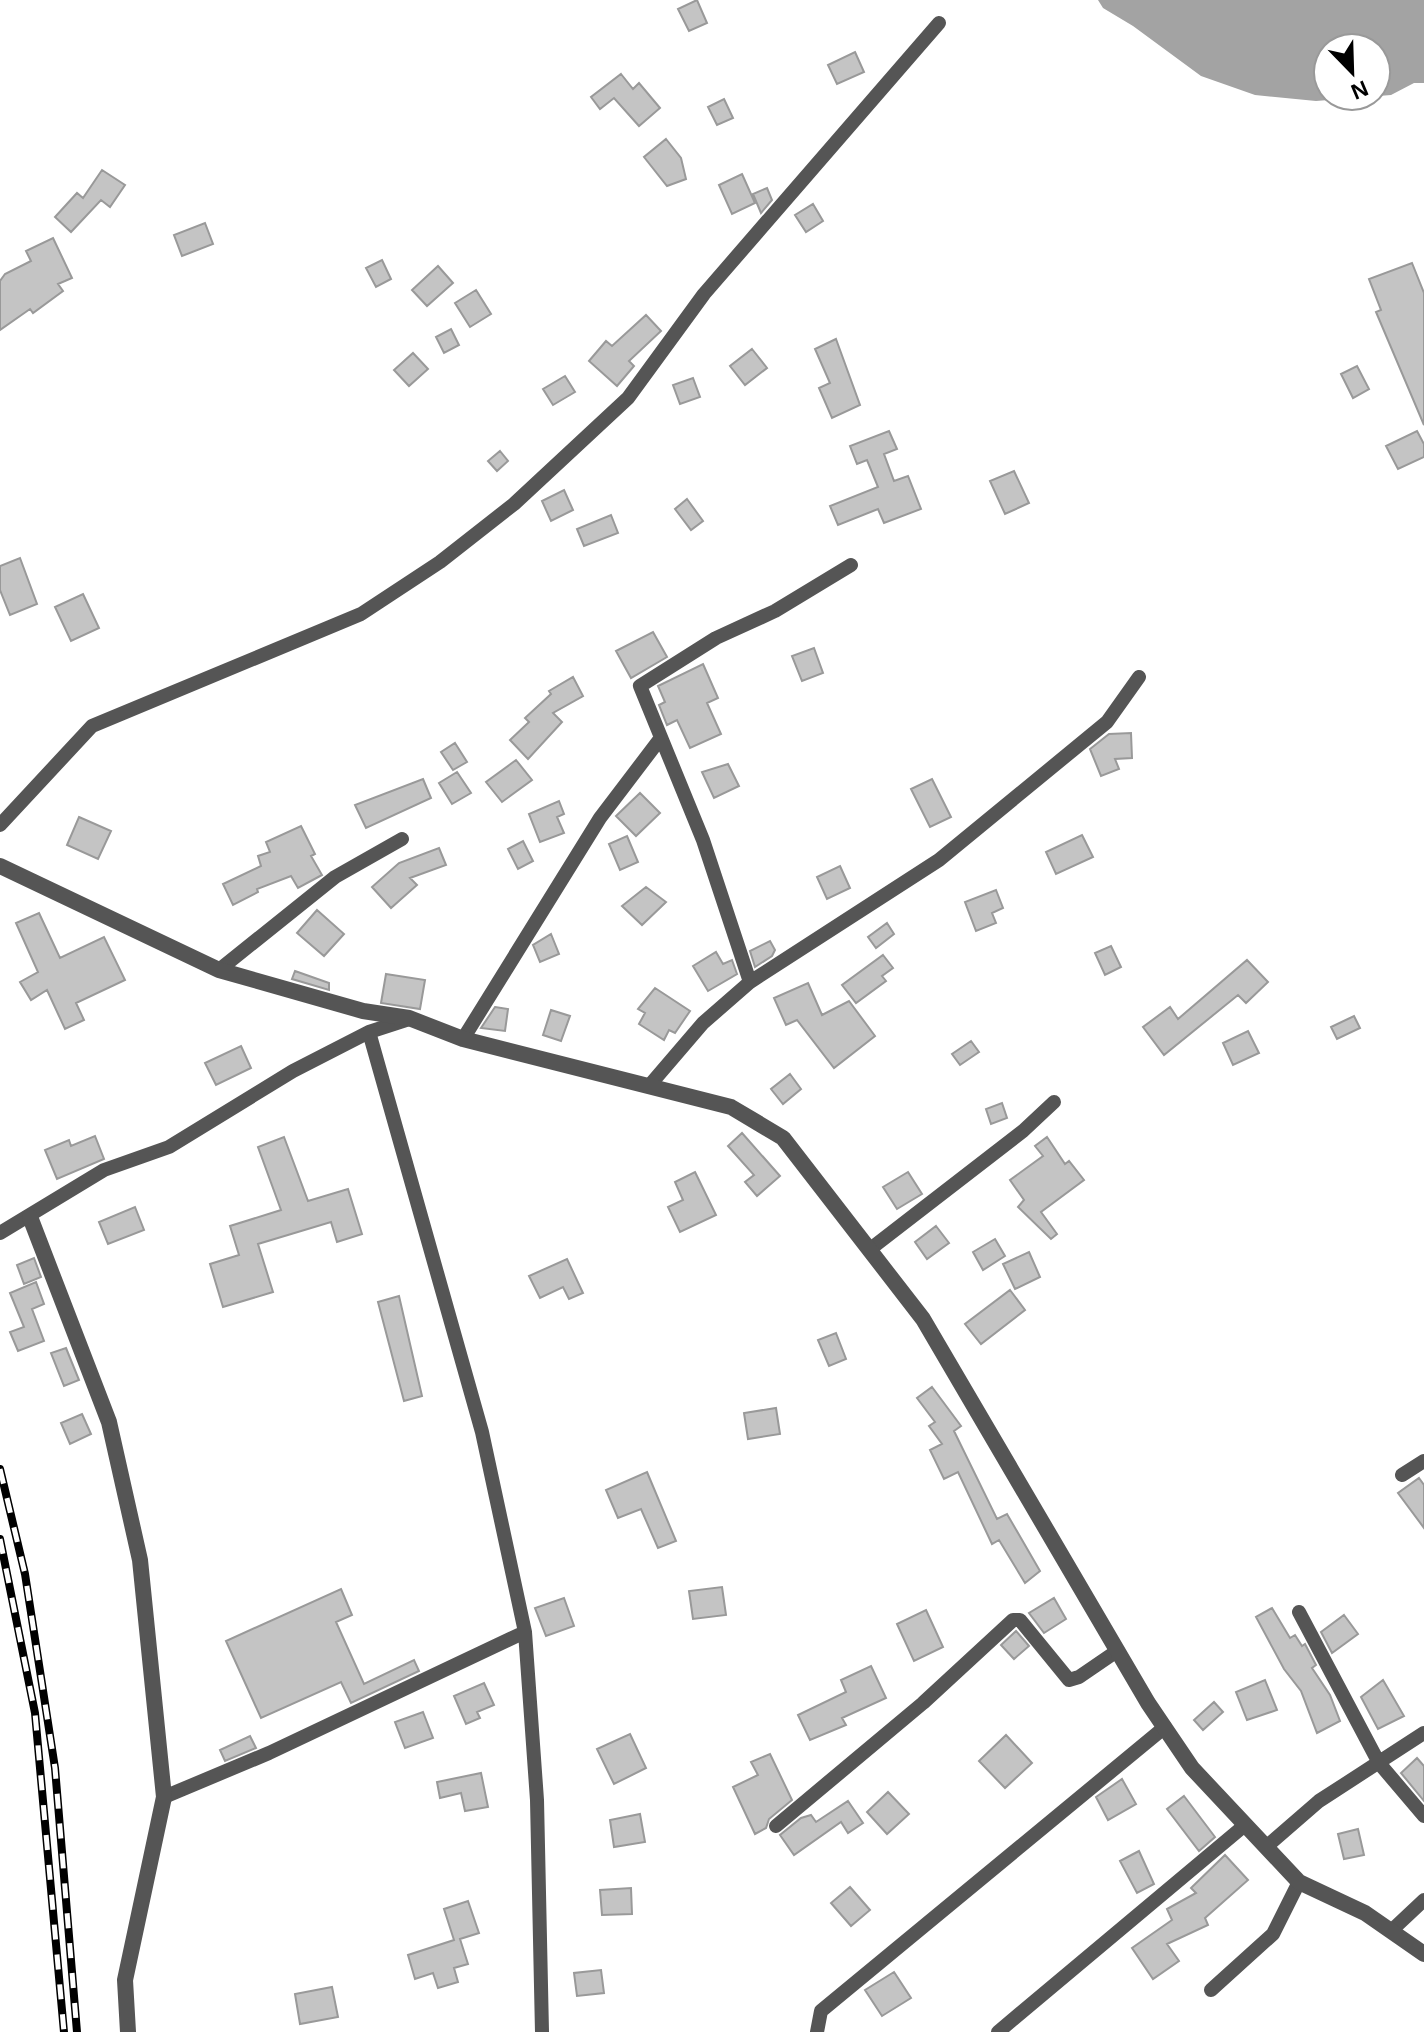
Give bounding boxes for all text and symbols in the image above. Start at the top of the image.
north arrow [1312,32,1392,112]
text: N [1347,75,1372,105]

